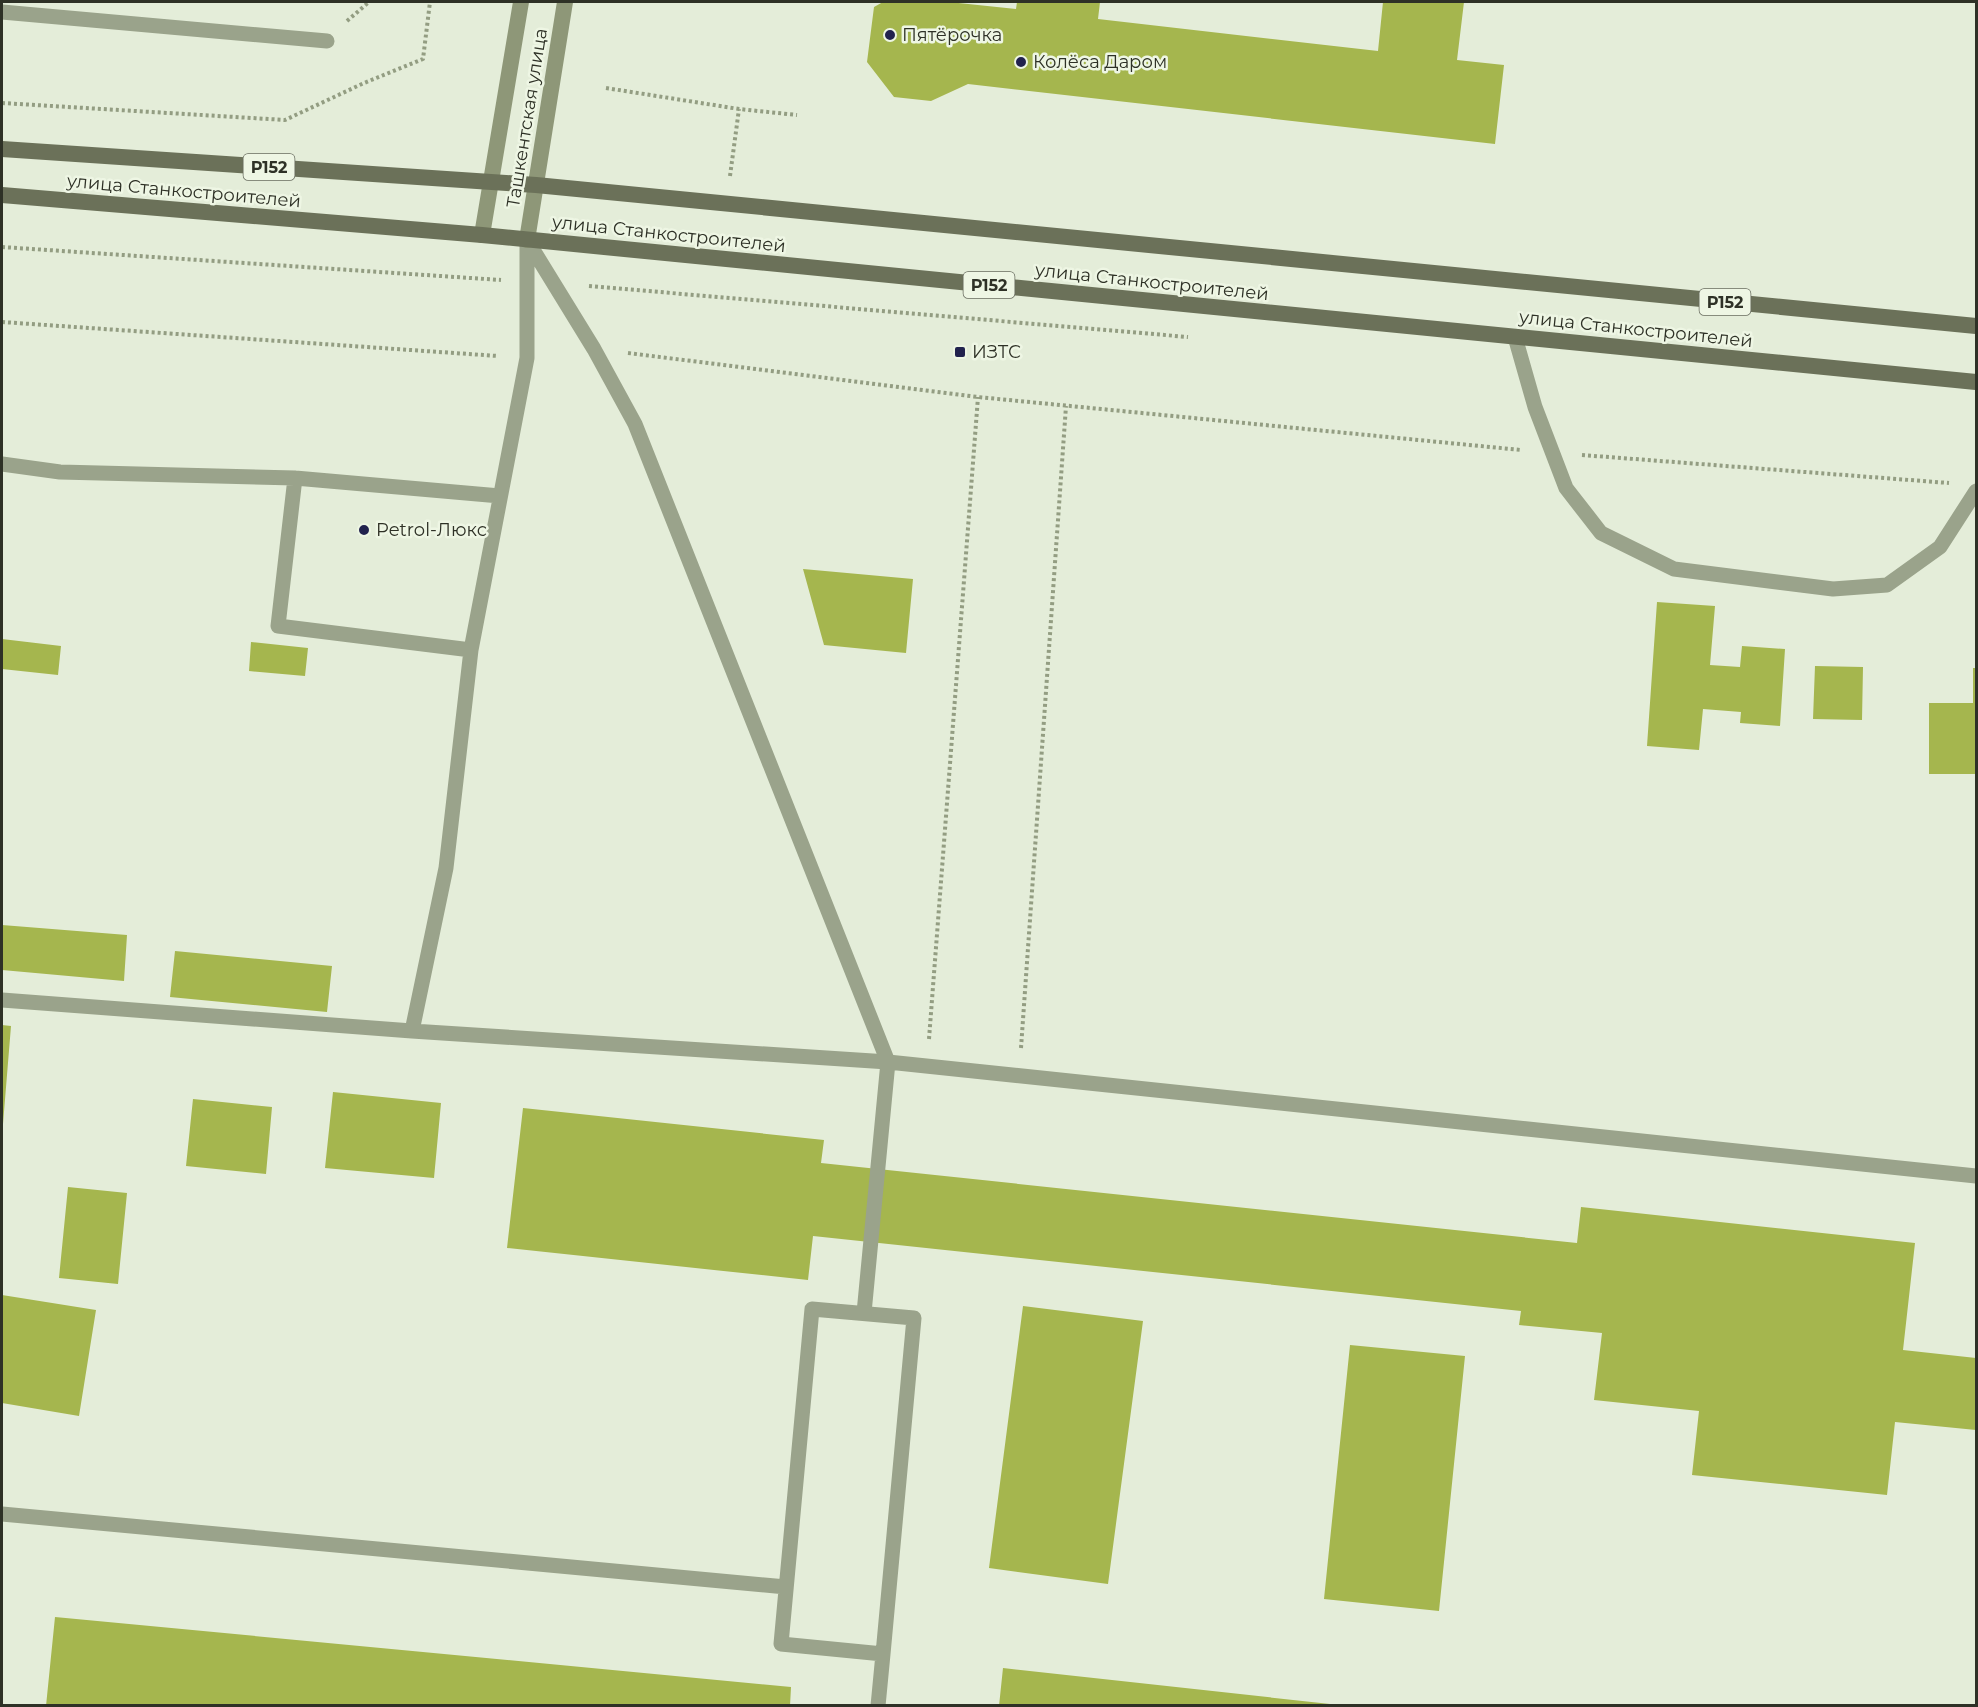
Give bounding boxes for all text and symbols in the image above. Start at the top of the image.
place label: Пятёрочка [902,24,1002,46]
street label: Ташкентская улица [502,27,552,209]
marker: Пятёрочка [883,28,897,42]
place label: Колёса Даром [1033,51,1167,73]
marker: Колёса Даром [1014,55,1028,69]
road number: Р152 [244,154,294,180]
street label: улица Станкостроителей [65,170,302,212]
street label: улица Станкостроителей [550,211,787,257]
street label: улица Станкостроителей [1033,259,1270,305]
road number: Р152 [964,272,1014,298]
road number: Р152 [1700,289,1750,315]
street label: улица Станкостроителей [1517,306,1754,352]
place label: ИЗТС [972,341,1021,363]
marker: ИЗТС [953,345,967,359]
place label: Petrol-Люкс [376,519,487,541]
marker: Petrol-Люкс [357,523,371,537]

